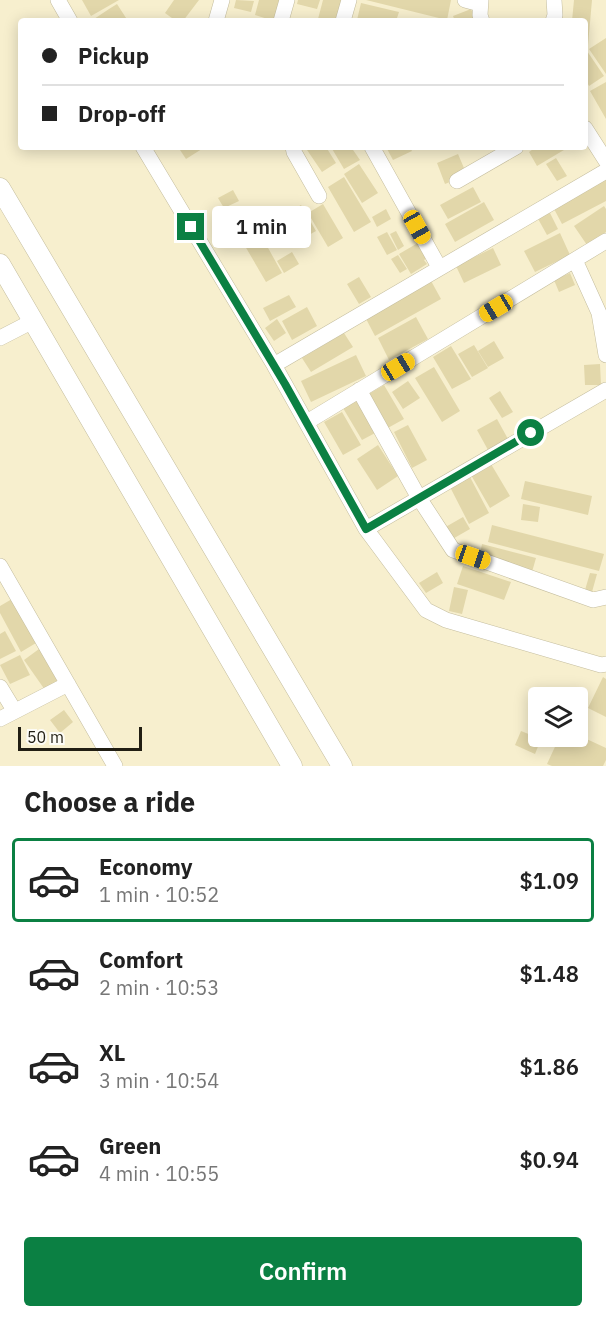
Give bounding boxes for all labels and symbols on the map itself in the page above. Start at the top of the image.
callout: 1 min [212,206,311,248]
car [400,207,434,247]
route end [177,213,204,240]
car [476,291,516,325]
car [378,350,418,384]
route start [517,419,544,446]
car [453,543,493,571]
scale bar [18,724,142,752]

